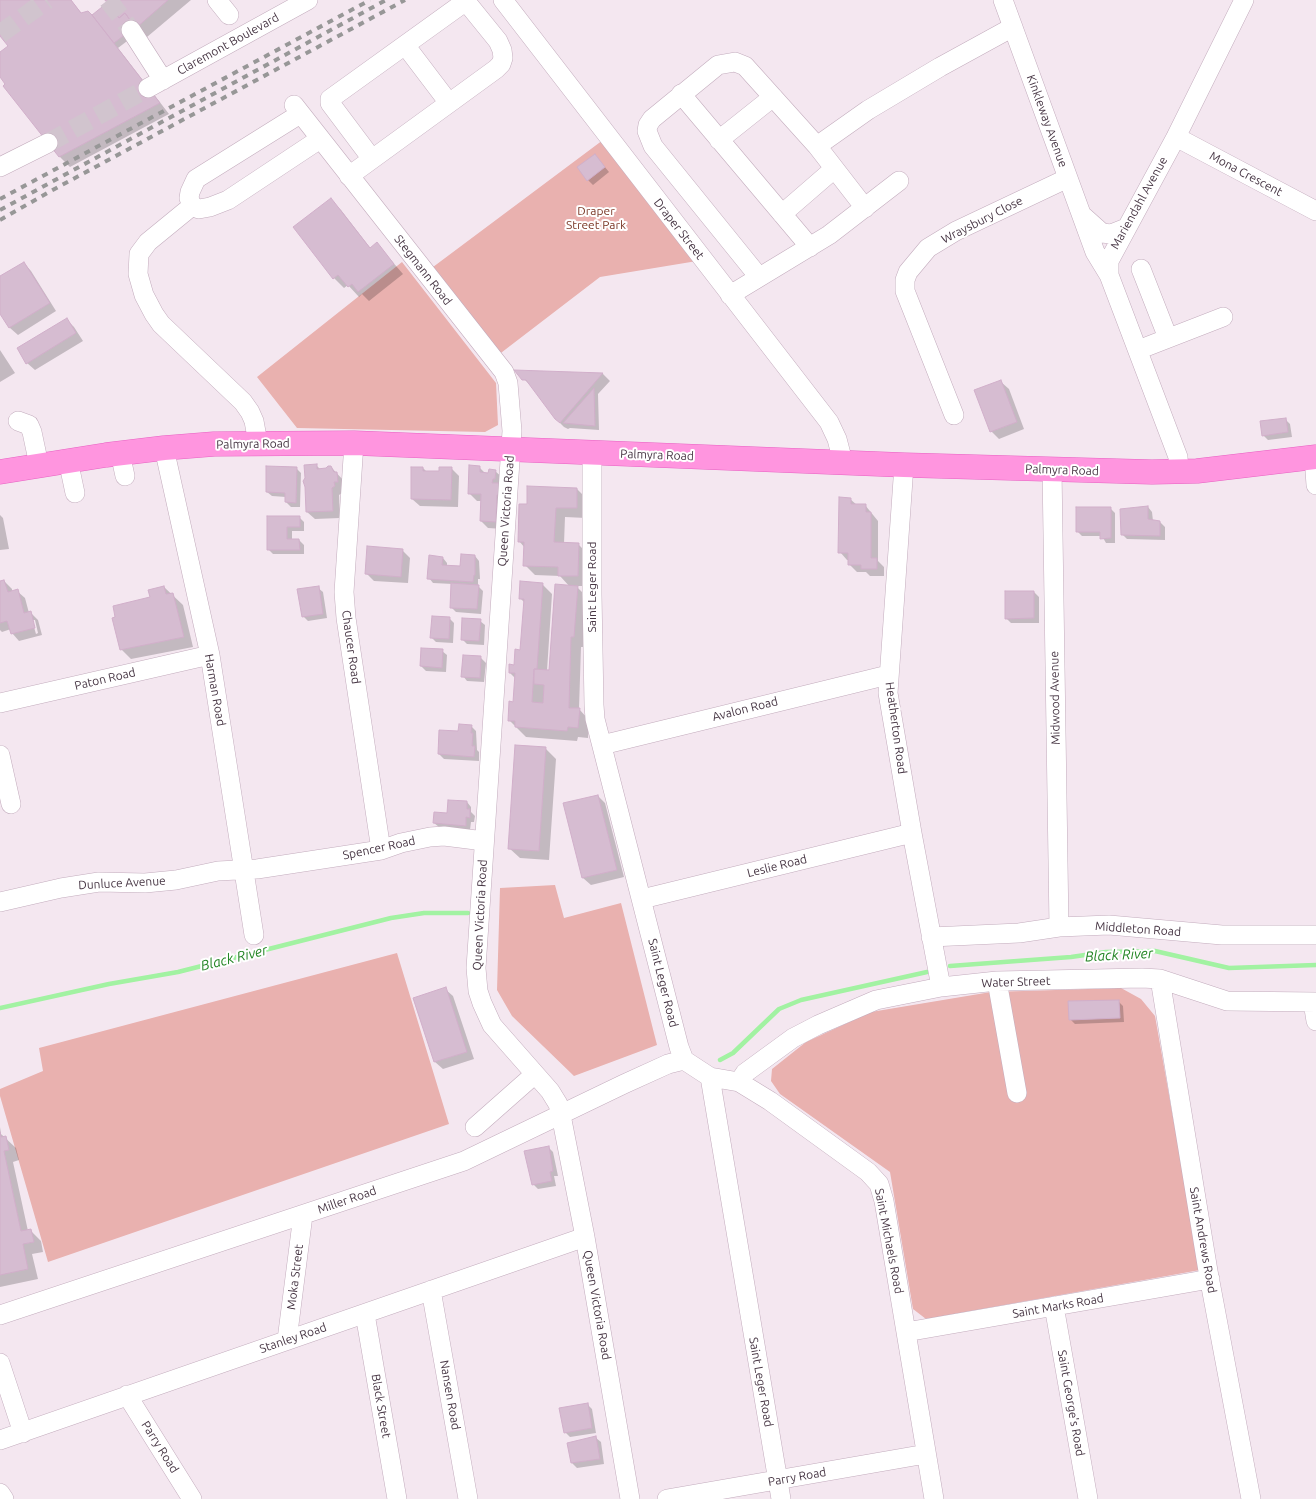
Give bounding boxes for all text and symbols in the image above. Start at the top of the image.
street label: Claremont Boulevard [174,10,282,78]
street label: Kinkleway Avenue [1024,73,1070,169]
street label: Mona Crescent [1207,149,1285,199]
street label: Mariendahl Avenue [1108,154,1170,252]
street label: Wraysbury Close [939,193,1025,247]
street label: Draper Street [651,196,707,262]
park label: Draper Street Park [566,204,626,232]
street label: Stegmann Road [391,232,455,308]
street label: Palmyra Road [216,436,290,452]
street label: Palmyra Road [620,447,694,463]
street label: Queen Victoria Road [495,455,517,567]
street label: Palmyra Road [1025,462,1099,478]
street label: Saint Leger Road [585,542,599,632]
street label: Chaucer Road [339,609,363,685]
street label: Midwood Avenue [1047,651,1063,745]
street label: Harman Road [202,653,228,727]
street label: Paton Road [73,665,137,693]
street label: Heatherton Road [882,681,910,775]
street label: Avalon Road [711,694,779,724]
street label: Spencer Road [341,833,417,863]
street label: Leslie Road [746,852,808,880]
street label: Queen Victoria Road [470,859,490,971]
street label: Dunluce Avenue [78,874,166,892]
street label: Middleton Road [1095,919,1181,939]
street label: Saint Leger Road [645,937,681,1029]
water label: Black River [199,942,269,974]
water label: Black River [1085,945,1153,965]
street label: Water Street [981,974,1051,990]
street label: Miller Road [316,1183,378,1217]
street label: Saint Andrews Road [1187,1186,1219,1294]
street label: Saint Michaels Road [872,1187,906,1295]
street label: Moka Street [284,1243,306,1311]
street label: Queen Victoria Road [580,1249,614,1361]
street label: Saint Marks Road [1011,1291,1105,1321]
street label: Stanley Road [258,1320,328,1356]
street label: Saint Leger Road [746,1336,776,1428]
street label: Saint George's Road [1055,1349,1087,1457]
street label: Nansen Road [437,1359,463,1431]
street label: Black Street [368,1373,394,1439]
street label: Parry Road [138,1418,182,1476]
street label: Parry Road [767,1465,827,1489]

